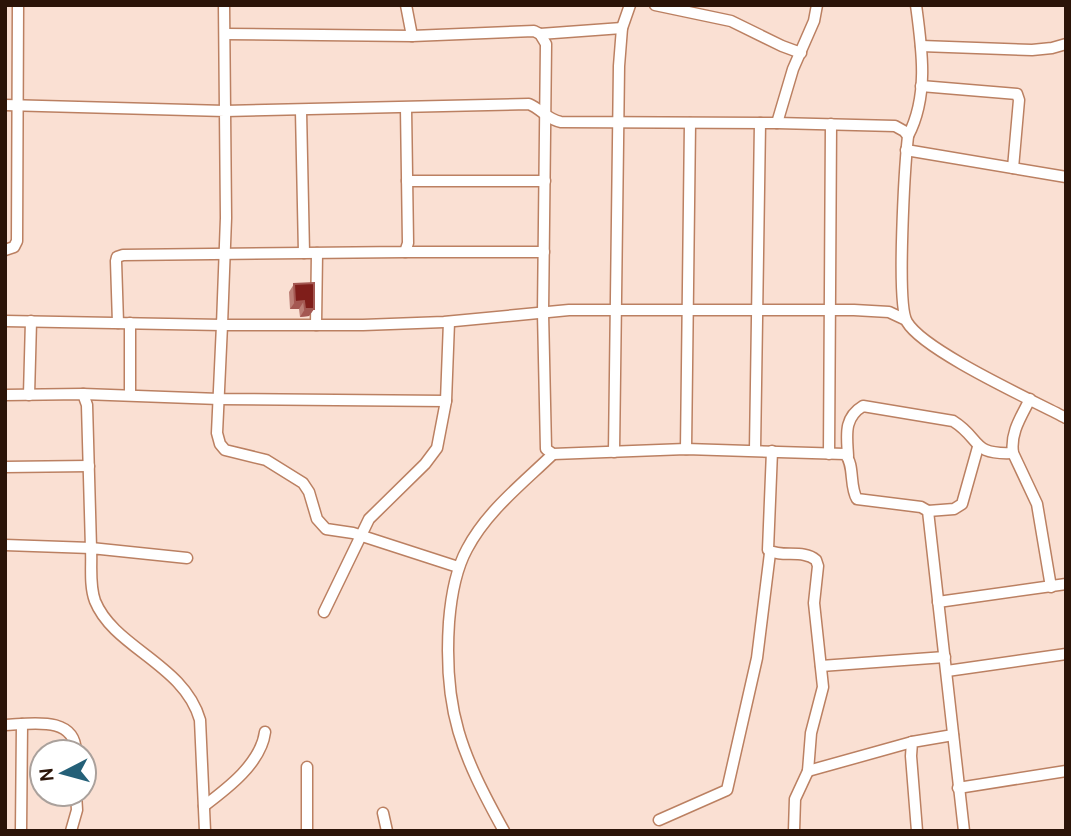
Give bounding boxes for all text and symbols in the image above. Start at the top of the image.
north arrow [28,738,98,808]
text: N [34,767,59,783]

